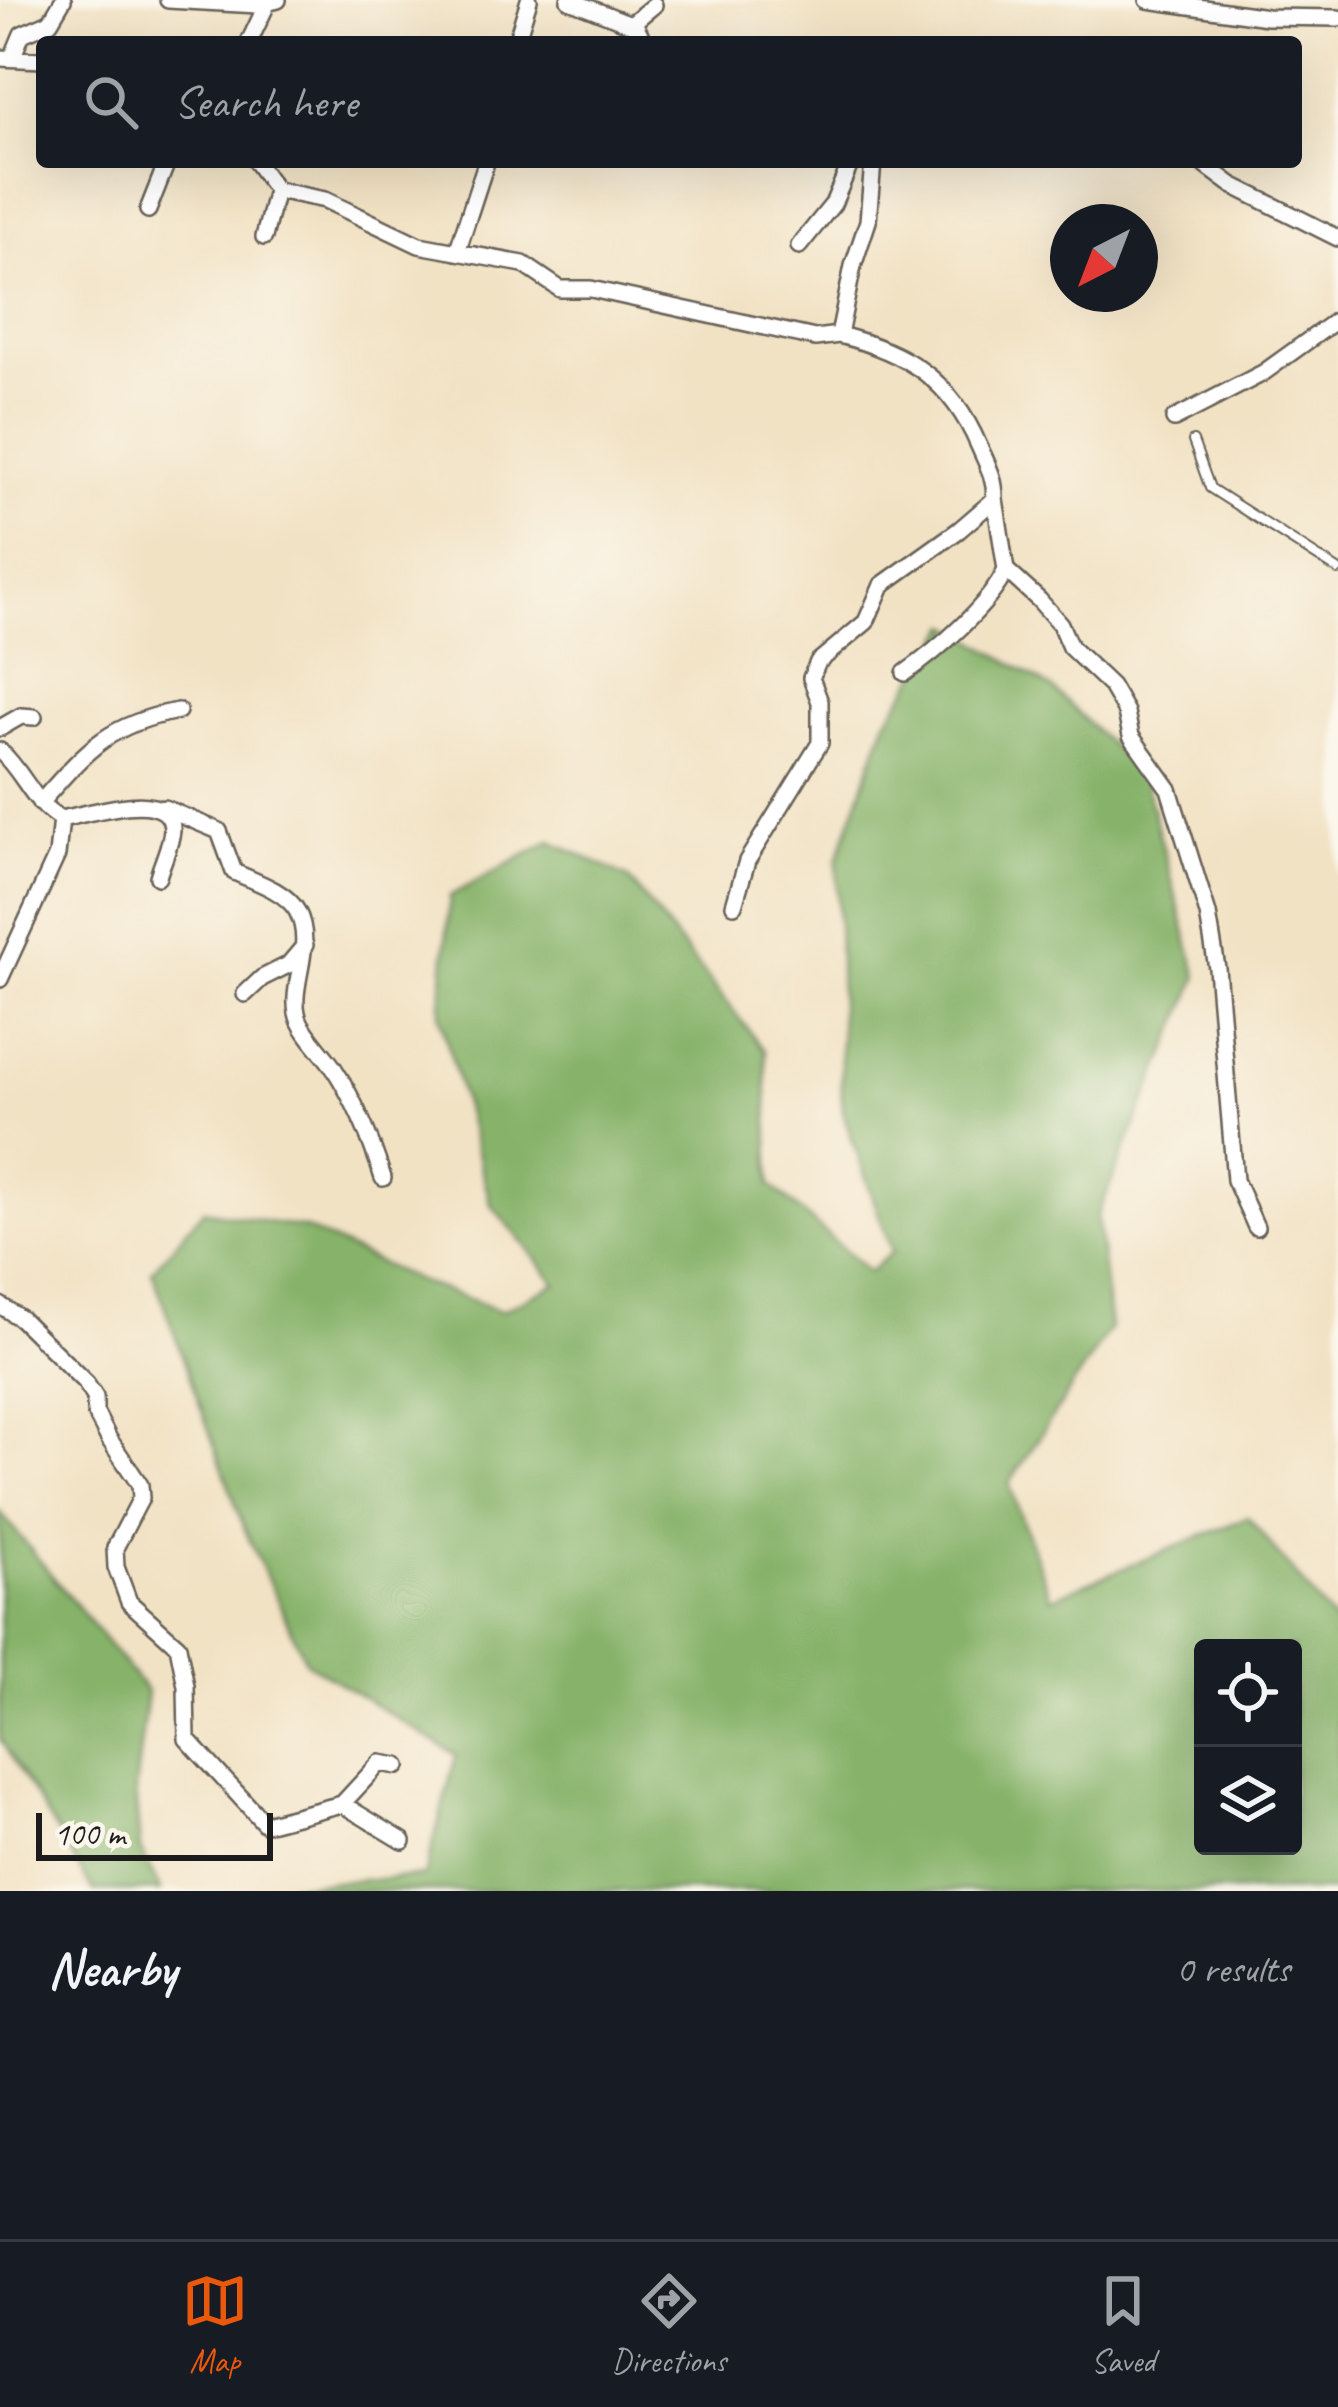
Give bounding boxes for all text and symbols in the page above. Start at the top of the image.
search box [36,36,1302,168]
icon: search [78,69,144,135]
text: Search here [174,74,357,131]
north arrow [1050,204,1158,312]
map controls [1194,1639,1302,1855]
button: locate [1194,1639,1302,1747]
button: layers [1194,1747,1302,1855]
scale bar [36,1807,273,1860]
text: 100 m [54,1813,125,1855]
text: Nearby [48,1937,176,2001]
text: 0 results [1176,1945,1290,1994]
tab: Map [182,2268,248,2382]
tab: Directions [612,2268,726,2382]
tab: Saved [1090,2268,1156,2382]

